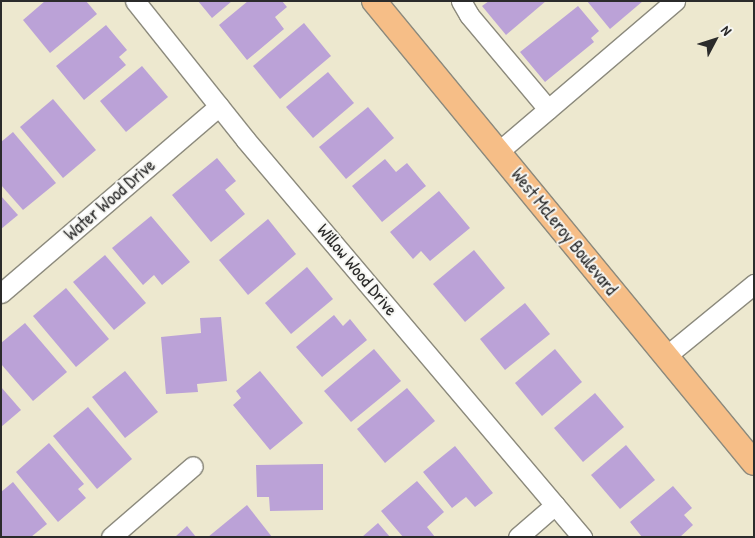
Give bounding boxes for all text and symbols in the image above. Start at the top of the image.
north arrow [690,15,740,65]
text: N [717,21,737,39]
street label: Water Wood Drive [60,155,160,245]
street label: West McLeroy Boulevard [506,164,622,300]
street label: Willow Wood Drive [312,220,402,320]

